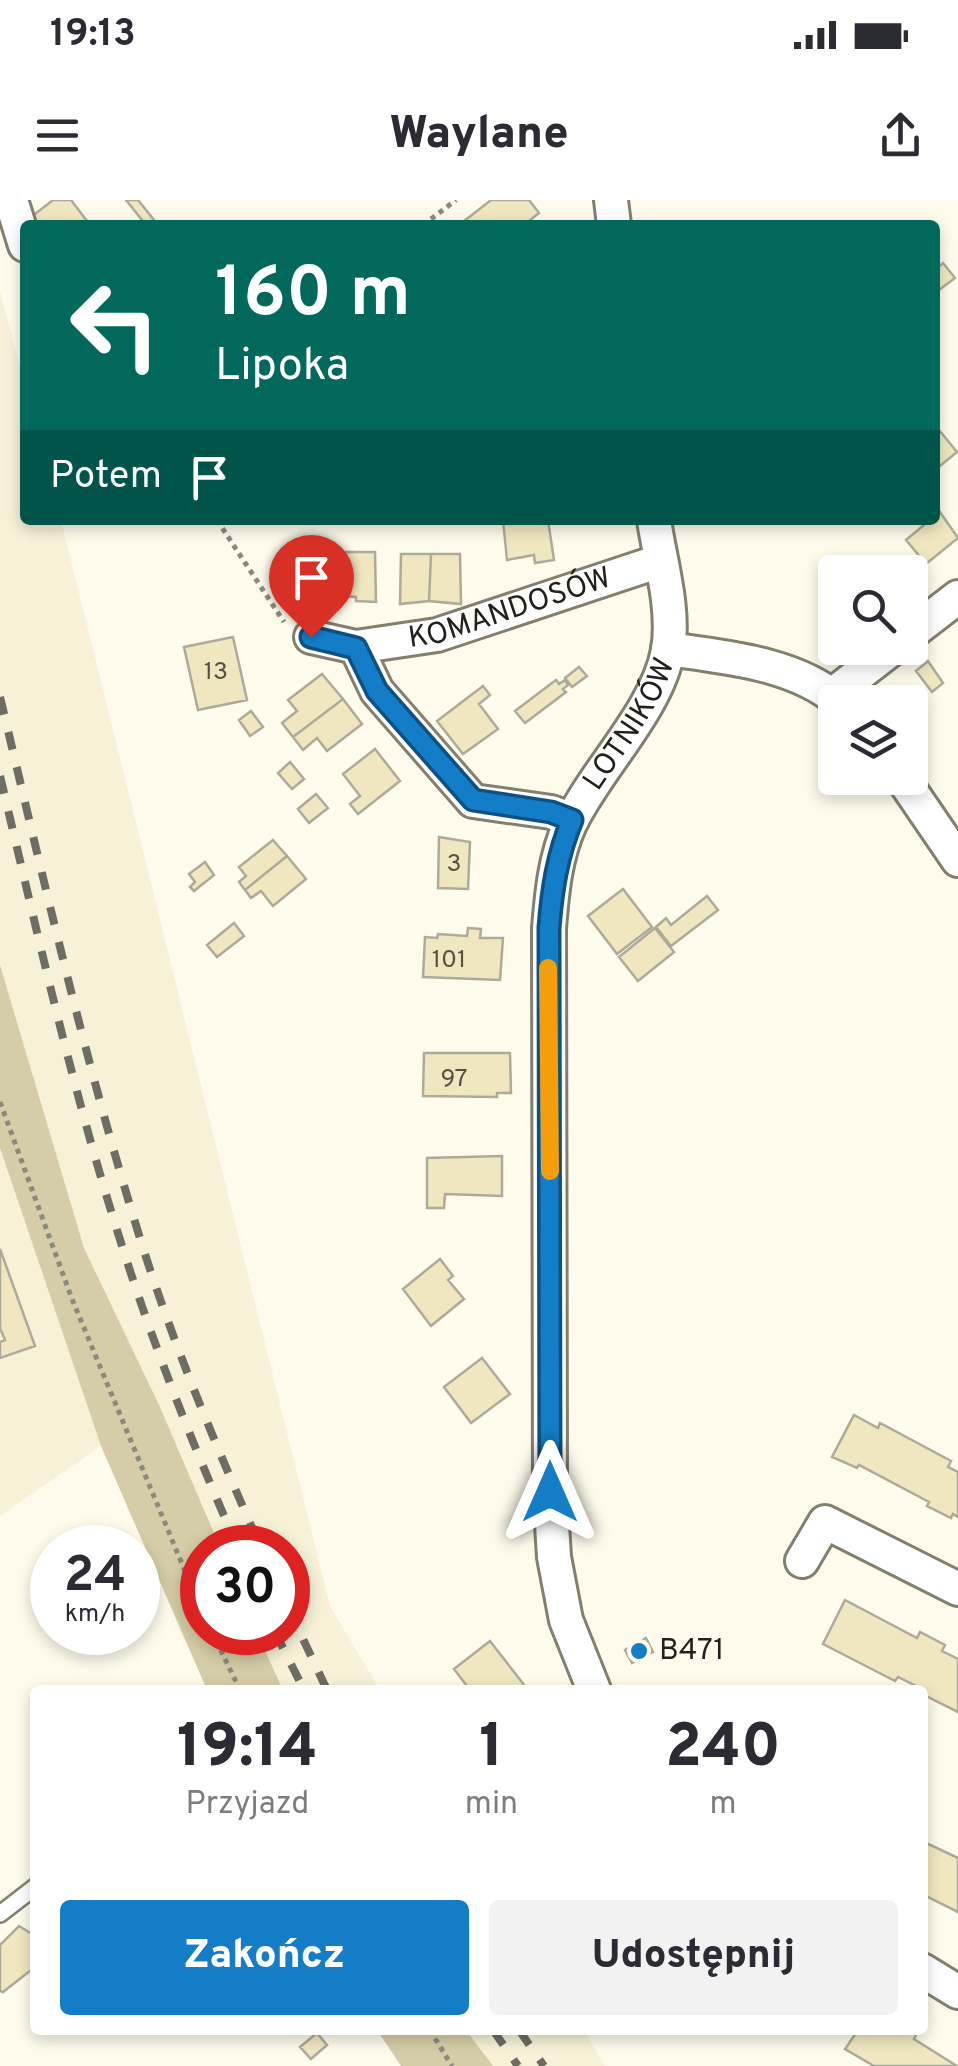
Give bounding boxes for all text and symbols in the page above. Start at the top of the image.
text: 19:13 [50,11,136,60]
text: Waylane [389,107,569,164]
icon: menu [30,108,85,163]
icon: share [873,108,928,163]
text: 160 m [215,252,411,341]
icon: left [50,260,180,390]
text: Lipoka [215,339,349,396]
icon: arrive [182,450,237,505]
text: Potem [50,453,162,502]
pin [269,535,354,638]
icon: arrive [284,550,339,605]
map controls [818,555,928,795]
button: search [818,555,928,665]
street label: KOMANDOSÓW [406,560,616,658]
street label: LOTNIKÓW [576,653,684,798]
house number: 13 [204,657,228,689]
button: layers [818,685,928,795]
house number: 3 [446,849,462,881]
house number: 101 [432,945,466,977]
house number: 97 [440,1064,468,1096]
position arrow [498,1440,602,1544]
speed limit sign: 30 [180,1525,310,1655]
text: 24 [64,1546,126,1609]
text: km/h [65,1599,125,1631]
place label: B471 [659,1633,724,1670]
marker: B471 [628,1640,650,1662]
text: 19:14 [177,1712,318,1788]
text: 1 [479,1712,504,1788]
text: 240 [665,1712,781,1788]
text: Przyjazd [185,1785,309,1825]
text: min [465,1785,518,1825]
text: m [709,1785,737,1825]
button: Zakończ [60,1900,469,2015]
button: Udostępnij [489,1900,898,2015]

